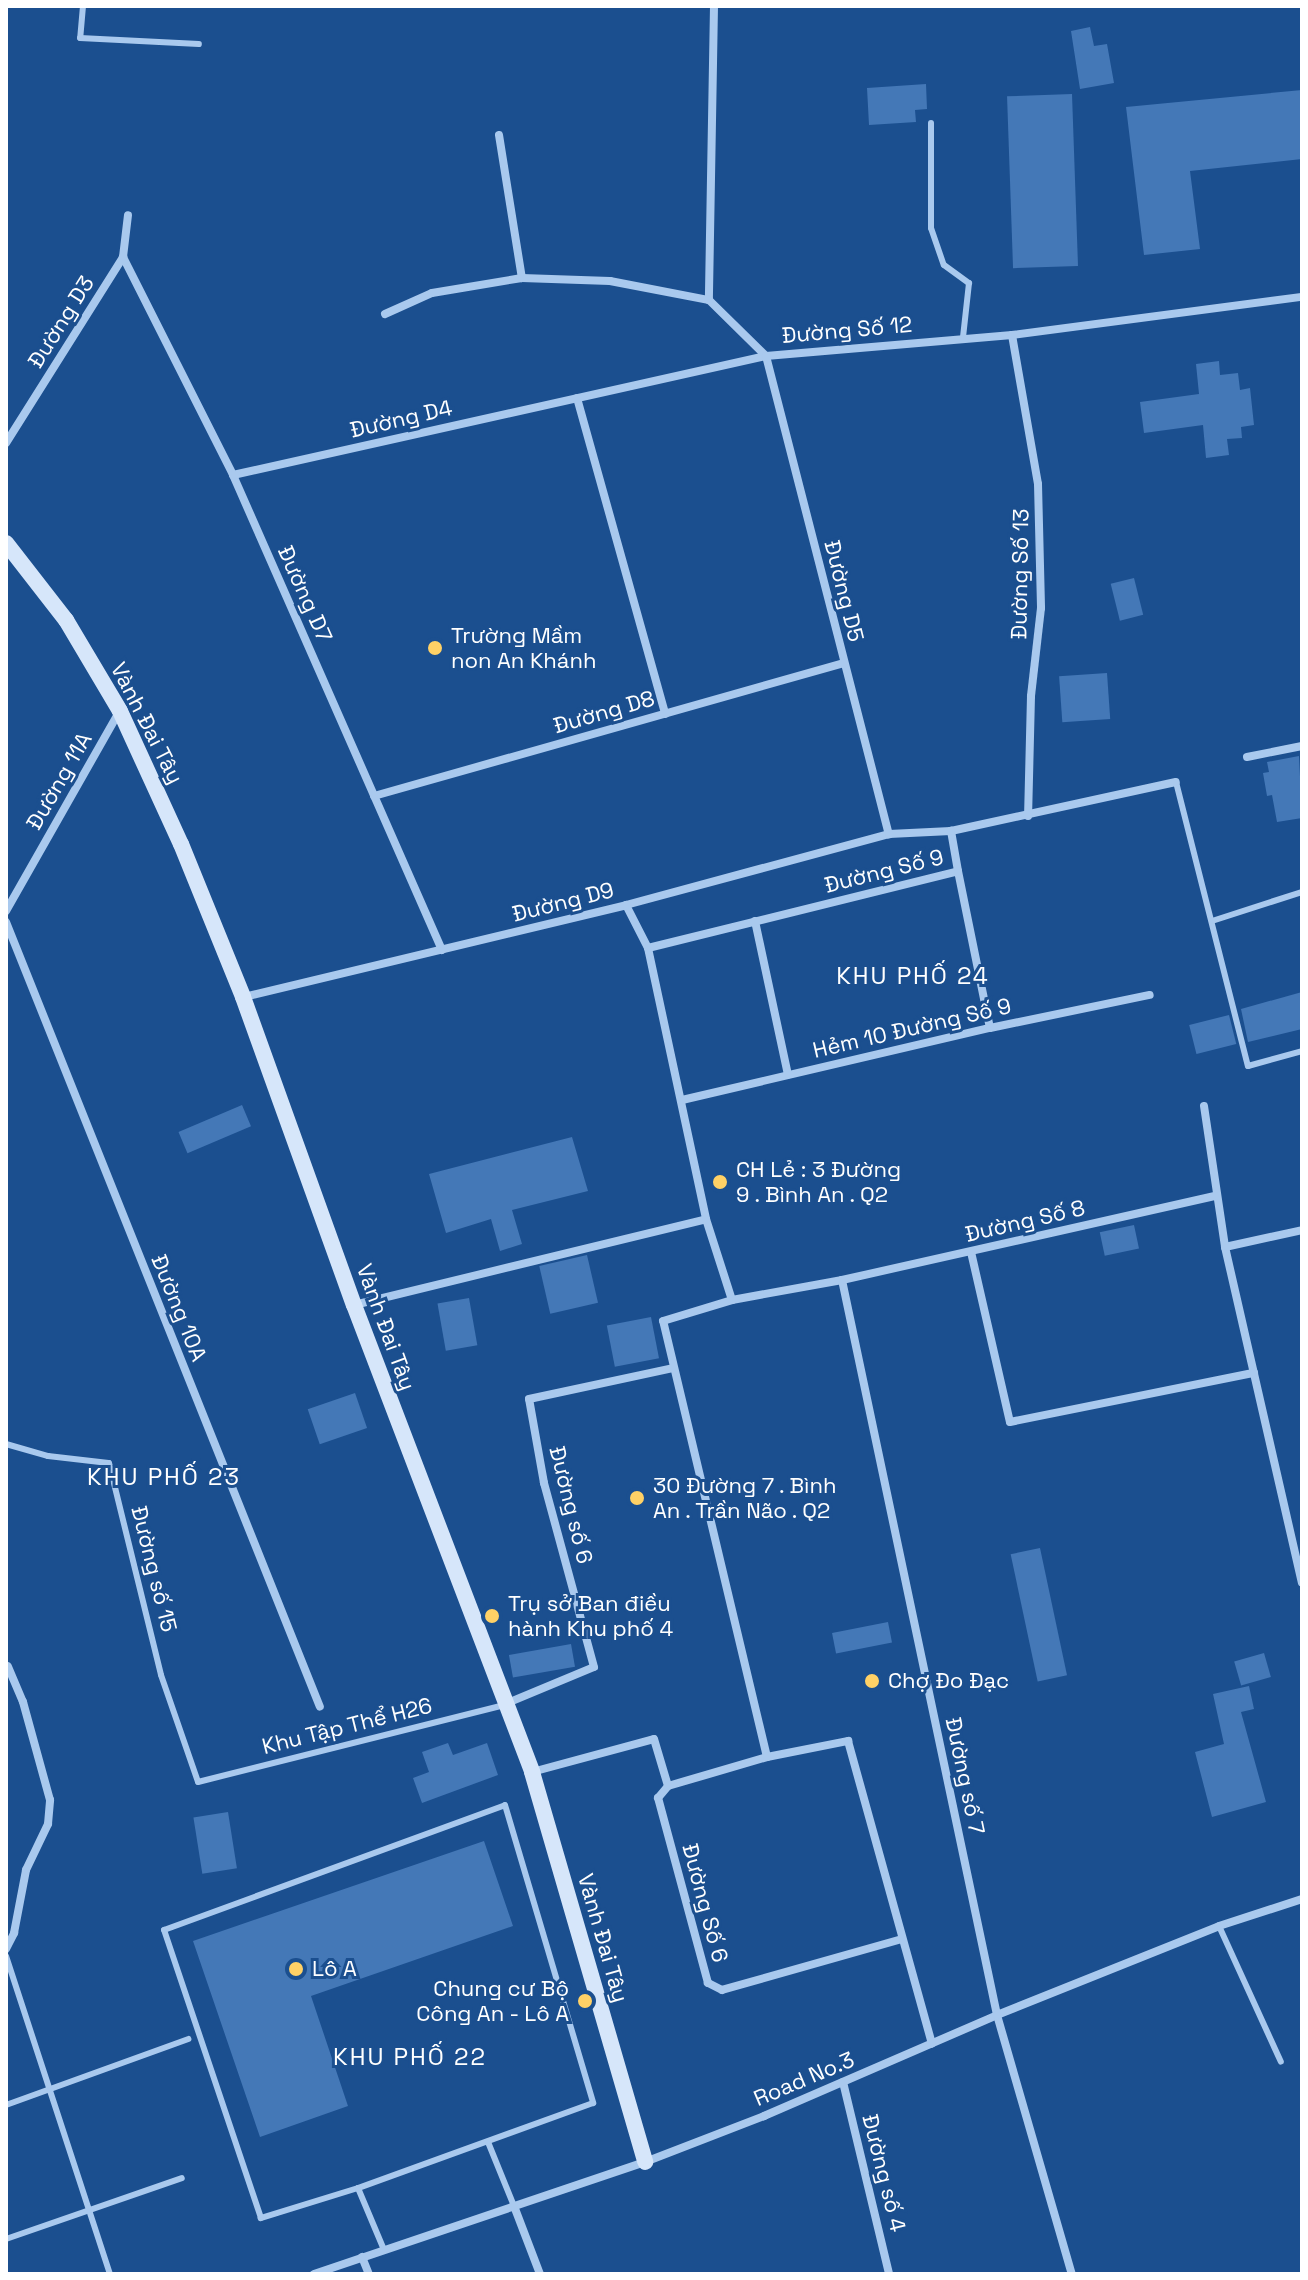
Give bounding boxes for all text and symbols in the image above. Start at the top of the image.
street label: Đường D3 [22,271,100,373]
street label: Đường Số 12 [781,311,913,349]
street label: Đường D4 [347,394,455,444]
street label: Đường Số 13 [1006,508,1034,640]
street label: Đường D5 [819,538,869,644]
street label: Đường D7 [272,542,338,646]
place label: Trường Mầm non An Khánh [451,622,597,674]
marker: Trường Mầm non An Khánh [426,639,444,657]
street label: Vành Đai Tây [105,658,189,788]
street label: Đường D8 [550,685,658,739]
street label: Đường 11A [21,728,97,834]
street label: Đường Số 9 [822,843,946,899]
street label: Đường D9 [509,877,617,927]
district label: KHU PHỐ 24 [836,962,990,990]
street label: Hẻm 10 Đường Số 9 [810,992,1014,1064]
place label: CH Lẻ : 3 Đường 9 . Bình An . Q2 [736,1156,901,1208]
marker: CH Lẻ : 3 Đường 9 . Bình An . Q2 [711,1173,729,1191]
street label: Đường Số 8 [963,1194,1087,1248]
street label: Đường 10A [146,1251,212,1365]
street label: Vành Đai Tây [351,1260,421,1394]
street label: Đường số 6 [544,1444,598,1566]
district label: KHU PHỐ 23 [87,1463,241,1491]
place label: 30 Đường 7 . Bình An . Trần Não . Q2 [653,1472,838,1524]
marker: 30 Đường 7 . Bình An . Trần Não . Q2 [628,1489,646,1507]
street label: Đường số 15 [126,1503,182,1635]
place label: Trụ sở Ban điều hành Khu phố 4 [508,1590,673,1642]
marker: Trụ sở Ban điều hành Khu phố 4 [483,1607,501,1625]
place label: Chợ Đo Đạc [888,1668,1009,1694]
marker: Chợ Đo Đạc [863,1672,881,1690]
street label: Khu Tập Thể H26 [259,1692,435,1760]
street label: Đường số 7 [940,1715,990,1837]
street label: Đường Số 6 [676,1841,734,1965]
street label: Vành Đai Tây [572,1870,634,2006]
place label: Lô A [312,1956,357,1982]
marker: Lô A [287,1960,305,1978]
place label: Chung cư Bộ Công An - Lô A [414,1975,569,2026]
marker: Chung cư Bộ Công An - Lô A [576,1992,594,2010]
district label: KHU PHỐ 22 [333,2043,487,2071]
street label: Road No.3 [750,2046,858,2112]
street label: Đường số 4 [857,2111,911,2235]

